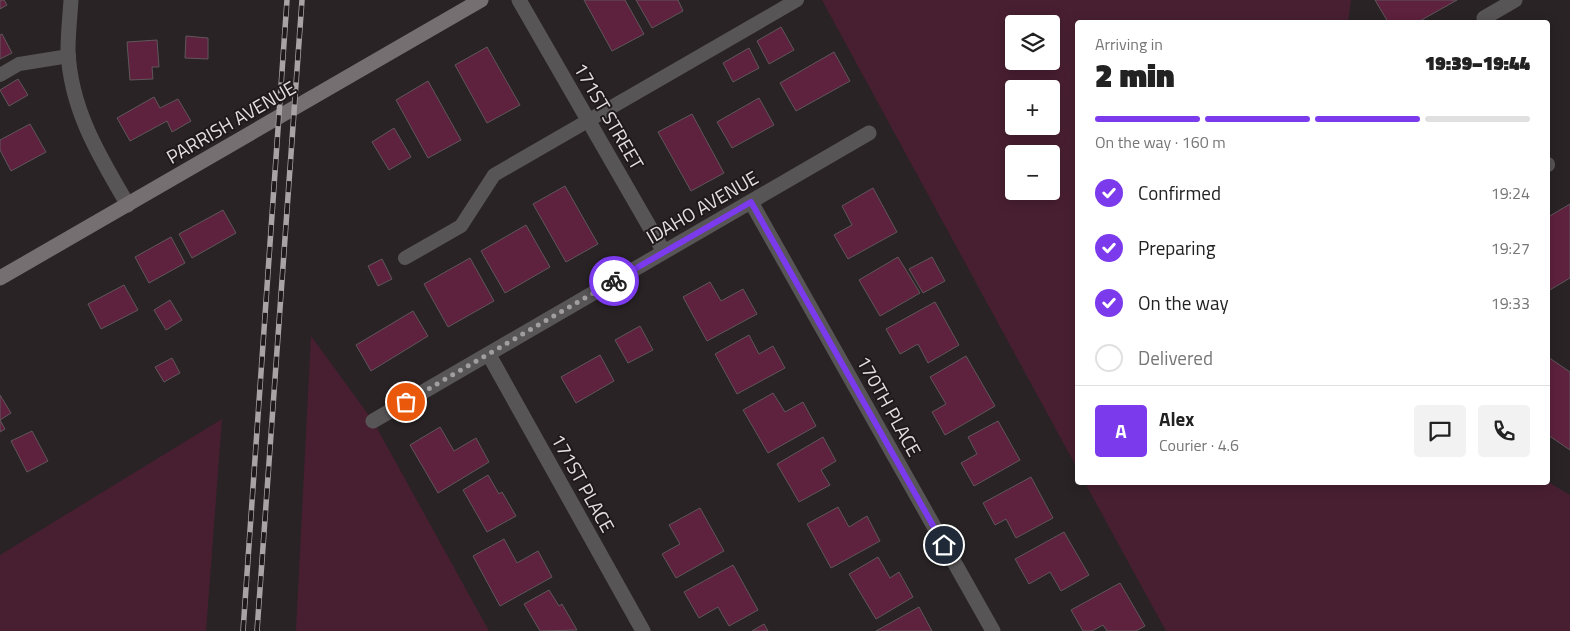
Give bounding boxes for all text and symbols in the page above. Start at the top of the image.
map controls [1005,15,1060,200]
button: layers [1005,15,1060,70]
text: Arriving in [1095,32,1163,56]
text: 19:39–19:44 [1425,48,1530,77]
text: 2 min [1095,51,1175,99]
street label: 171ST STREET [567,57,652,175]
street label: PARRISH AVENUE [161,73,301,170]
button: + [1005,80,1060,135]
text: On the way · 160 m [1095,130,1226,154]
button: − [1005,145,1060,200]
street label: IDAHO AVENUE [640,163,763,250]
text: Confirmed [1138,178,1221,207]
icon: check [1095,179,1123,207]
text: 19:24 [1491,181,1530,205]
text: Preparing [1138,233,1215,262]
icon: check [1095,234,1123,262]
text: 19:27 [1491,236,1530,260]
courier [589,256,639,306]
icon: bike [600,267,628,295]
text: On the way [1138,288,1229,317]
icon: check [1095,289,1123,317]
text: 19:33 [1491,291,1530,315]
text: Delivered [1138,343,1213,372]
street label: 170TH PLACE [850,350,929,461]
pin [385,381,427,423]
icon: bag [392,388,420,416]
text: Alex [1159,404,1194,433]
button: chat [1414,405,1466,457]
button: phone [1478,405,1530,457]
text: A [1115,416,1127,445]
street label: 171ST PLACE [544,428,622,537]
text: Courier · 4.6 [1159,433,1239,457]
pin [923,524,965,566]
icon: home [930,531,958,559]

